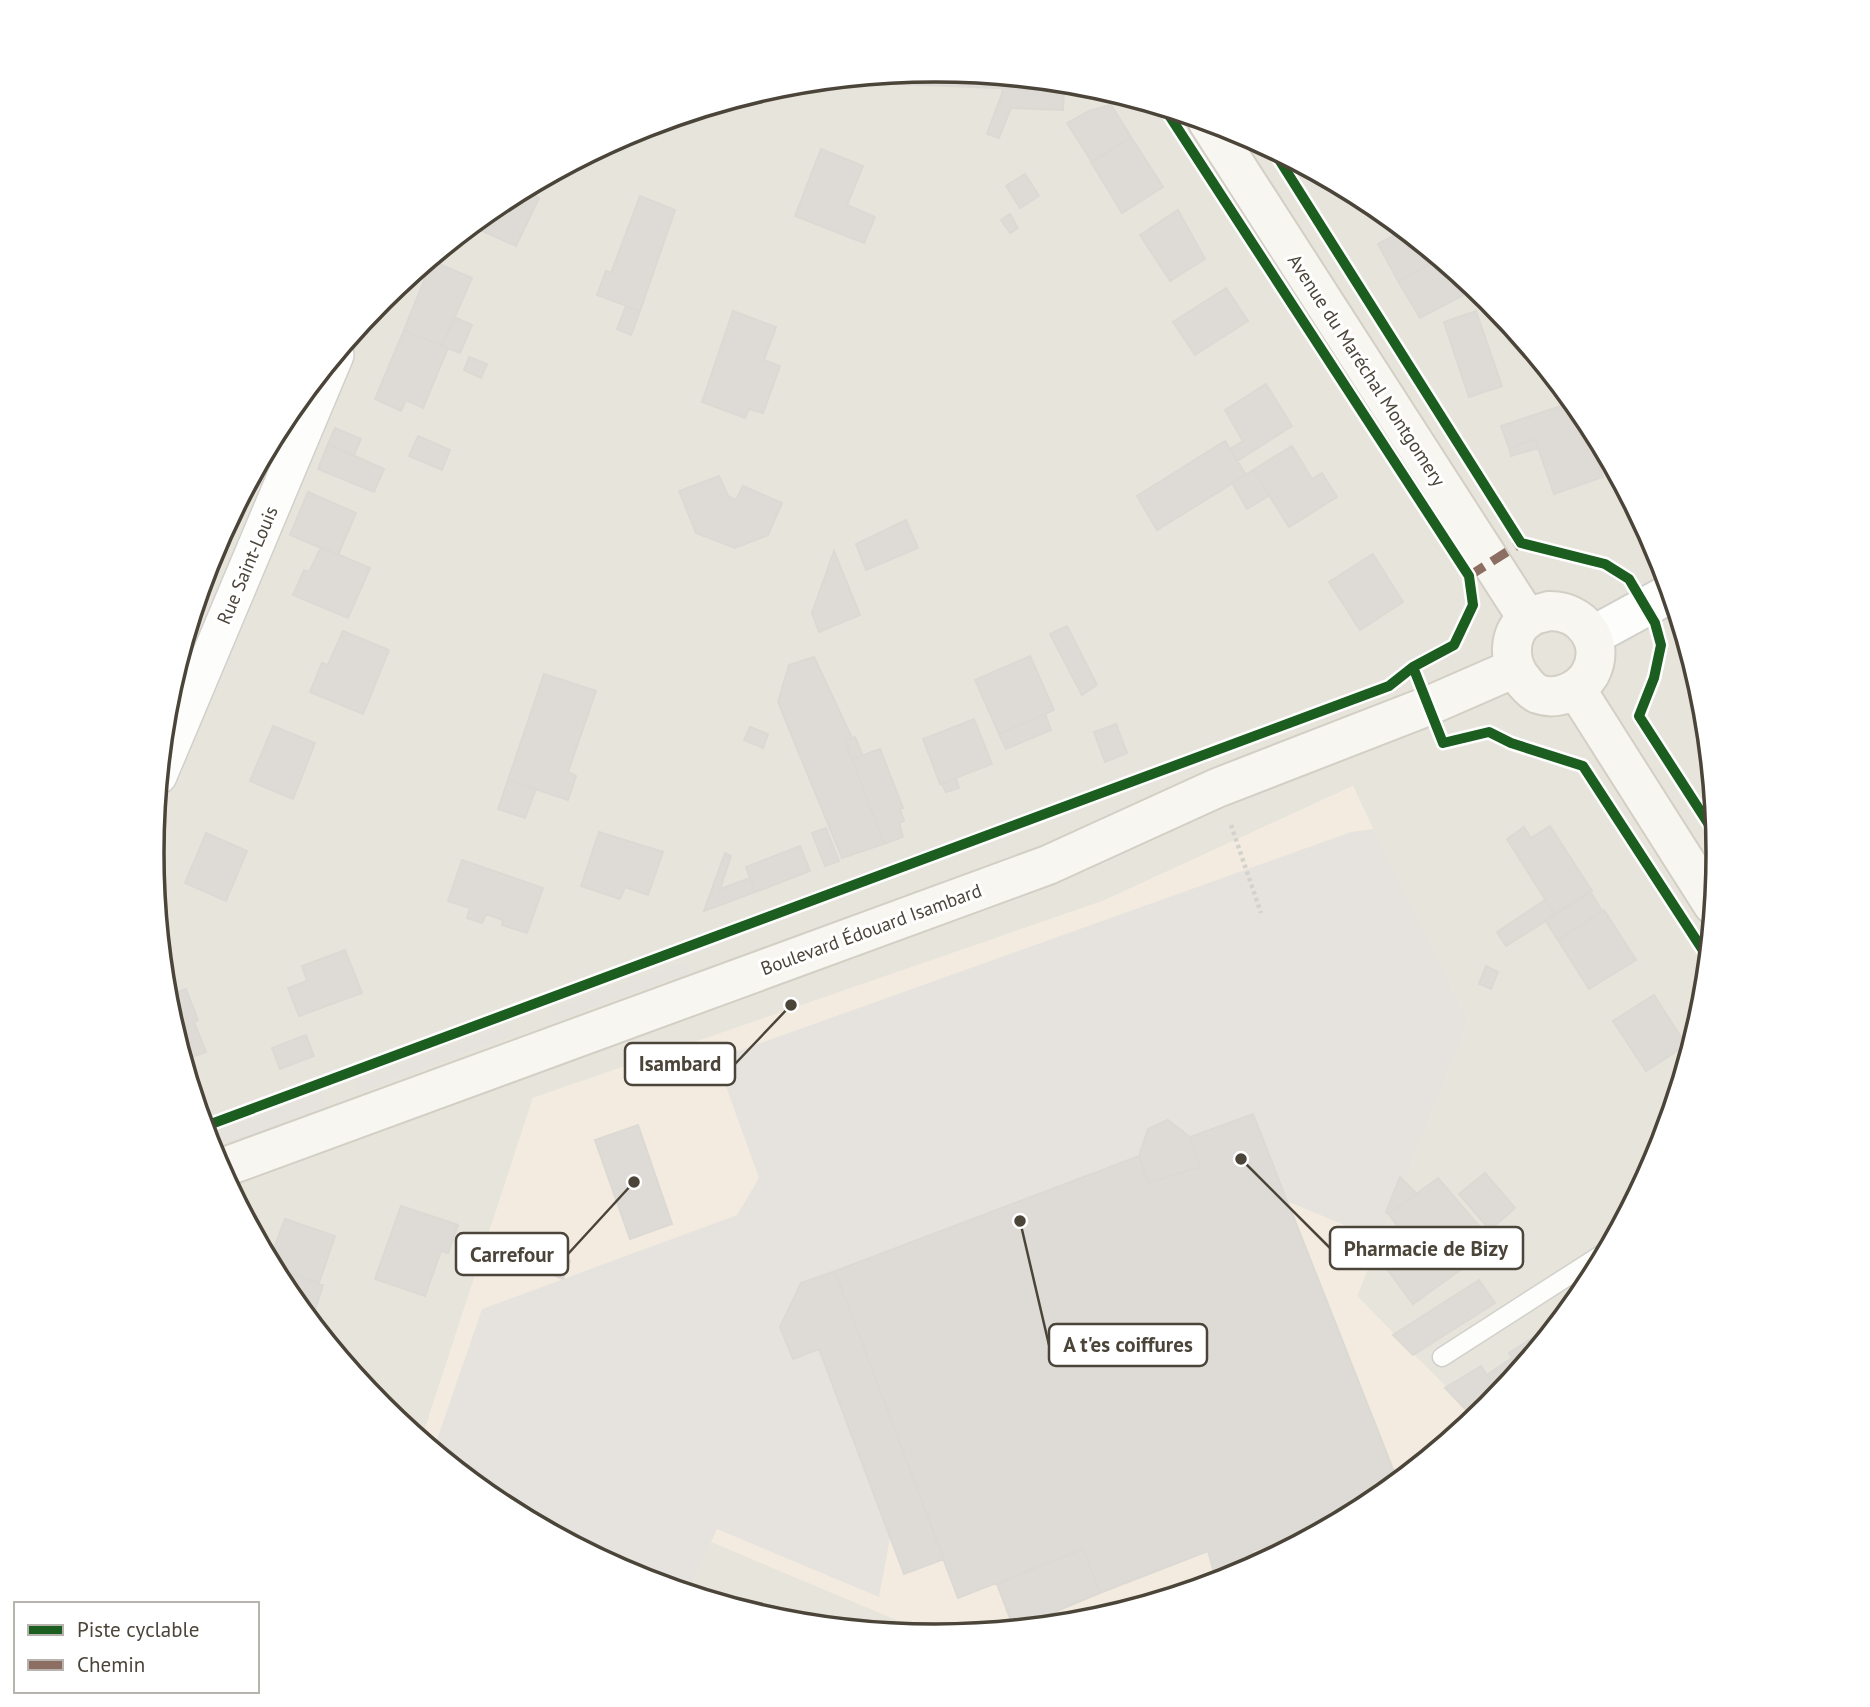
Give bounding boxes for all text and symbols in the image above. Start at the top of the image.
street label: Avenue du Maréchal Montgomery [1283,249,1451,491]
street label: Rue Saint-Louis [211,502,283,628]
street label: Boulevard Édouard Isambard [757,878,985,980]
callout: Isambard [625,1043,735,1085]
text: Isambard [639,1050,721,1077]
callout: Pharmacie de Bizy [1330,1227,1523,1269]
callout: Carrefour [456,1233,568,1275]
text: Pharmacie de Bizy [1344,1235,1509,1262]
text: Carrefour [470,1241,555,1268]
callout: A t'es coiffures [1049,1324,1207,1366]
text: A t'es coiffures [1063,1331,1193,1358]
legend [14,1602,259,1693]
text: Piste cyclable [77,1616,199,1643]
text: Chemin [77,1651,145,1678]

